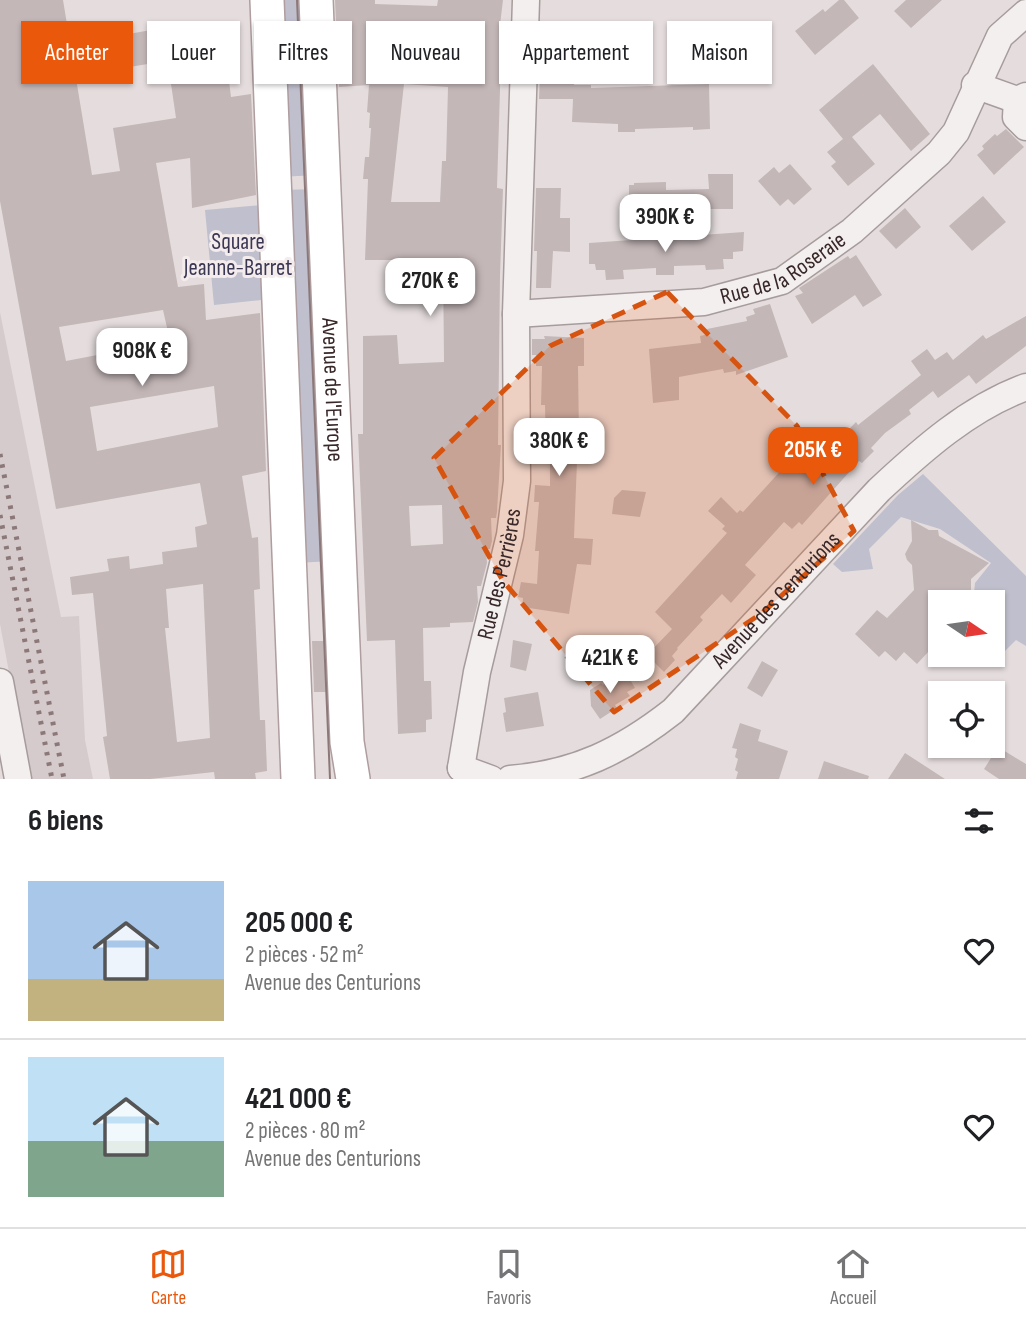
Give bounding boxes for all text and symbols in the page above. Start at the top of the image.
chip: Acheter [21,21,133,84]
chip: Louer [147,21,240,84]
chip: Filtres [254,21,352,84]
chip: Nouveau [366,21,485,84]
chip: Appartement [499,21,653,84]
chip: Maison [667,21,772,84]
pin: 390K € [608,194,722,254]
text: 390K € [636,203,694,231]
street label: Rue de la Roseraie [717,226,851,311]
park label: Square Jeanne-Barret [183,228,292,282]
pin: 270K € [373,258,487,318]
text: 270K € [401,267,459,295]
street label: Avenue de l'Europe [315,316,349,462]
pin: 908K € [85,328,199,388]
text: 908K € [112,337,172,365]
pin: 380K € [502,419,616,478]
text: 380K € [530,427,588,455]
pin: 205K € [756,428,870,487]
text: 205K € [784,436,842,464]
street label: Rue des Perrières [471,507,527,642]
street label: Avenue des Centurions [705,526,847,675]
north arrow [928,590,1004,667]
map controls [928,590,1005,758]
pin: 421K € [553,636,667,695]
text: 421K € [582,644,638,672]
button: locate [928,681,1005,758]
icon: filters [960,802,998,840]
text: 6 biens [28,803,104,839]
text: 205 000 € [245,905,353,941]
icon: home [84,909,168,993]
icon: heart [960,932,998,970]
text: 2 pièces · 52 m² [245,941,364,969]
text: Avenue des Centurions [245,969,421,997]
text: 421 000 € [245,1081,352,1117]
icon: home [84,1085,168,1169]
icon: heart [960,1108,998,1146]
text: 2 pièces · 80 m² [245,1117,366,1145]
text: Avenue des Centurions [245,1145,421,1173]
tab: Carte [149,1245,187,1310]
tab: Favoris [486,1245,531,1310]
tab: Accueil [830,1245,876,1310]

